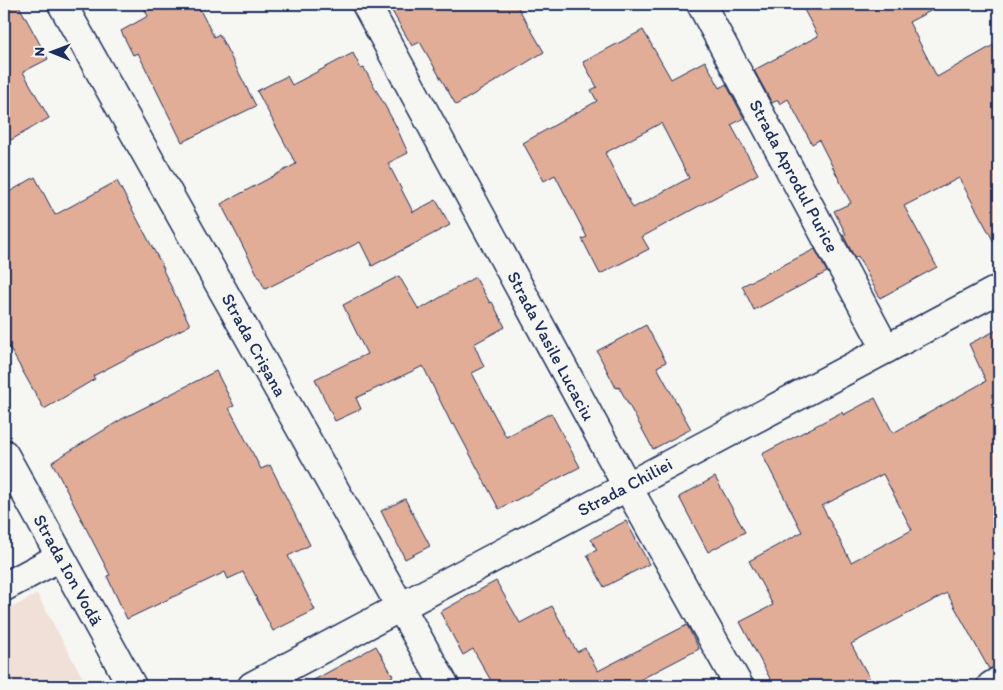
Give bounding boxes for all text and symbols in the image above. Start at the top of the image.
north arrow [28,28,78,78]
text: N [31,47,48,57]
street label: Strada Aprodul Purice [744,96,844,256]
street label: Strada Vasile Lucaciu [502,268,600,424]
street label: Strada Crișana [217,289,291,401]
street label: Strada Chiliei [574,453,676,521]
street label: Strada Ion Vodă [28,510,108,630]

